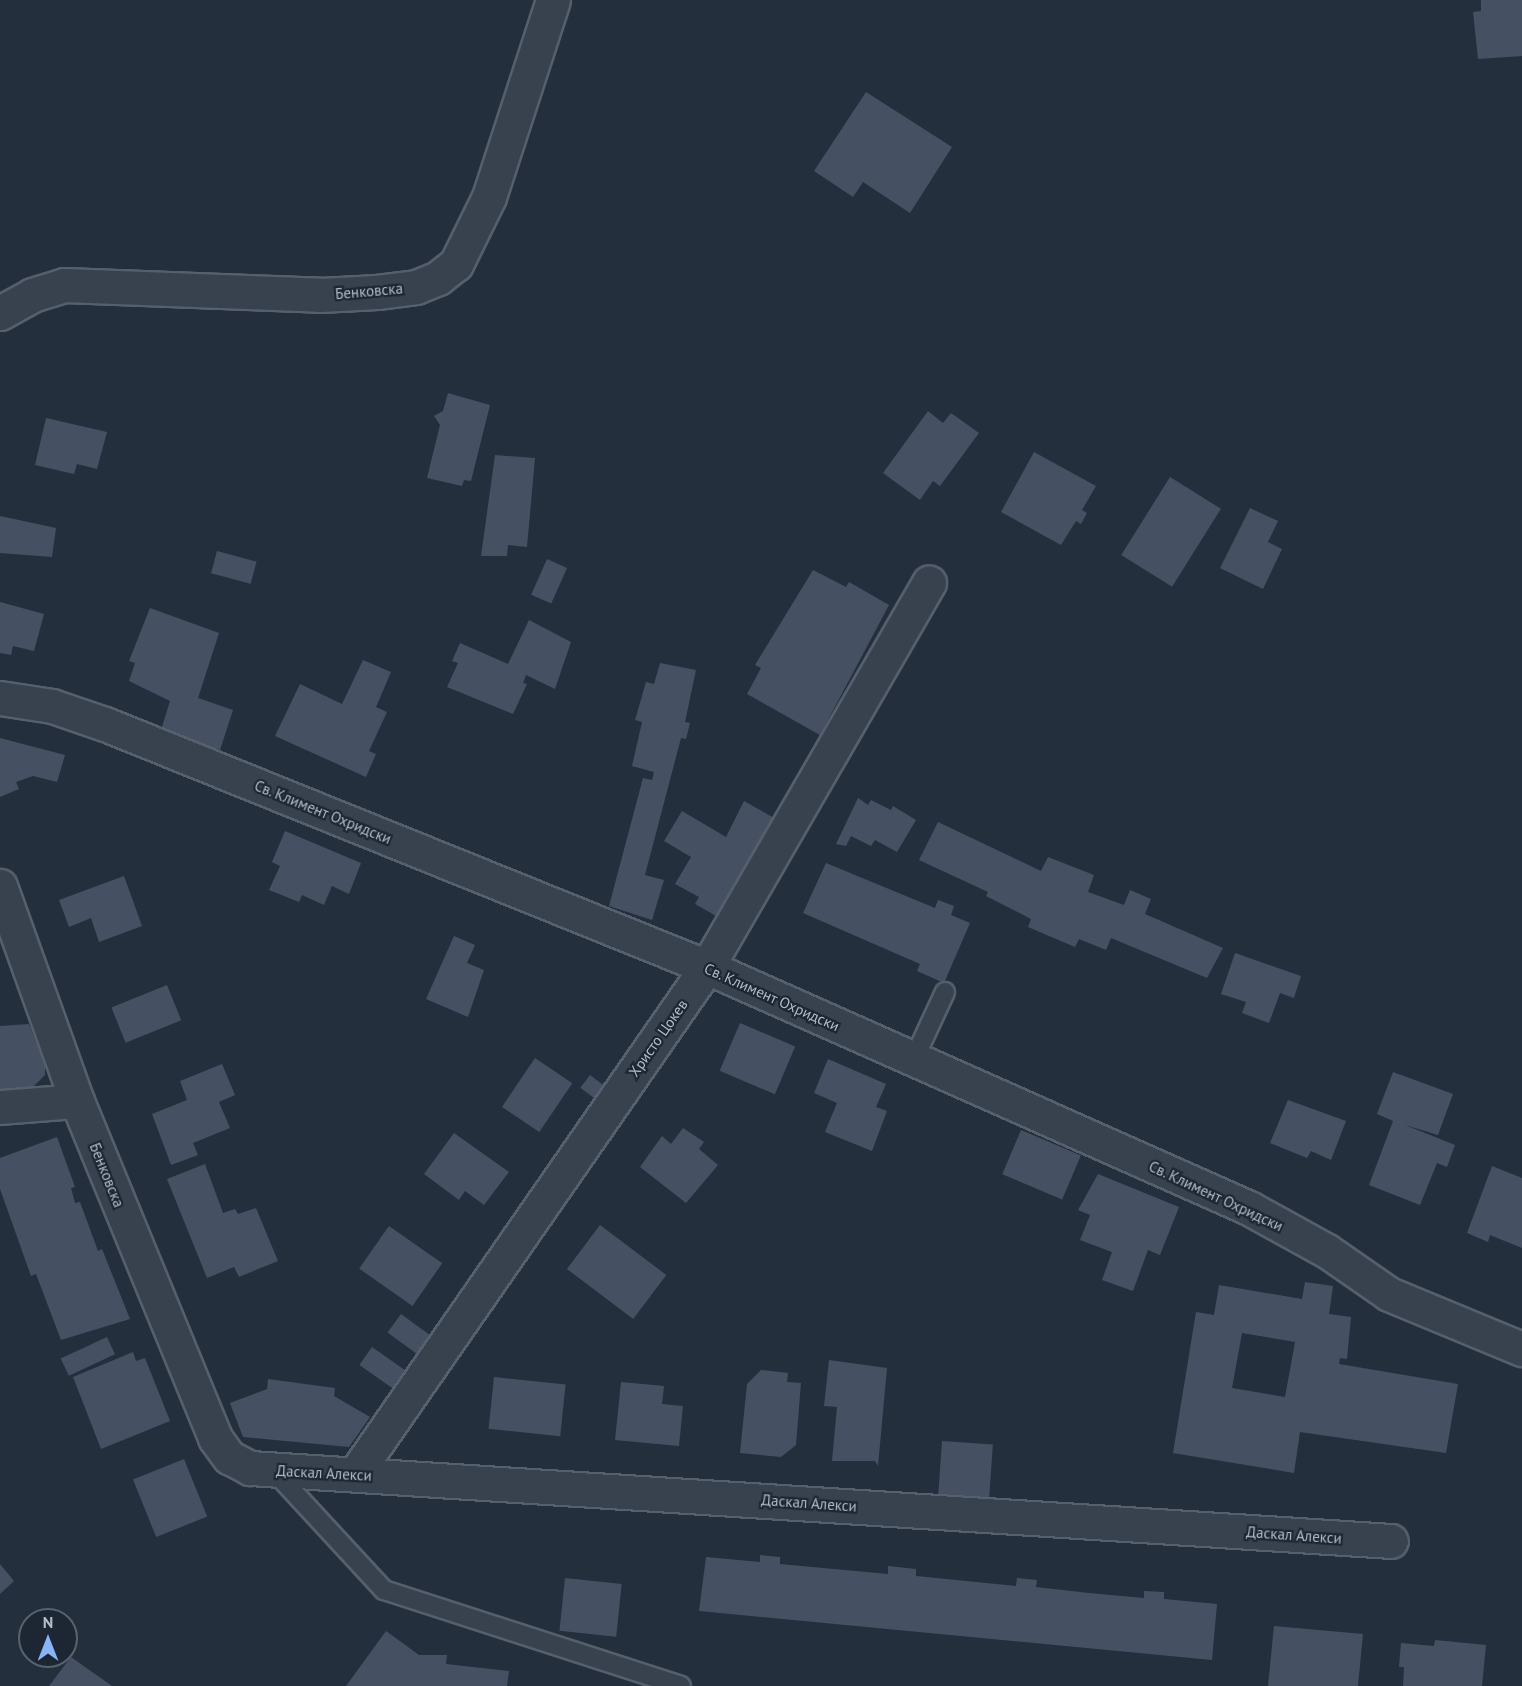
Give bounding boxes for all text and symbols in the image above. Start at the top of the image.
street label: Бенковска [334,279,404,303]
street label: Св. Климент Охридски [251,776,395,848]
street label: Св. Климент Охридски [701,959,843,1035]
street label: Христо Цокев [625,996,691,1080]
street label: Бенковска [86,1140,128,1210]
street label: Св. Климент Охридски [1145,1157,1287,1235]
street label: Даскал Алекси [275,1461,373,1485]
street label: Даскал Алекси [760,1491,858,1515]
street label: Даскал Алекси [1245,1523,1343,1547]
north arrow [18,1608,78,1668]
text: N [43,1612,53,1632]

